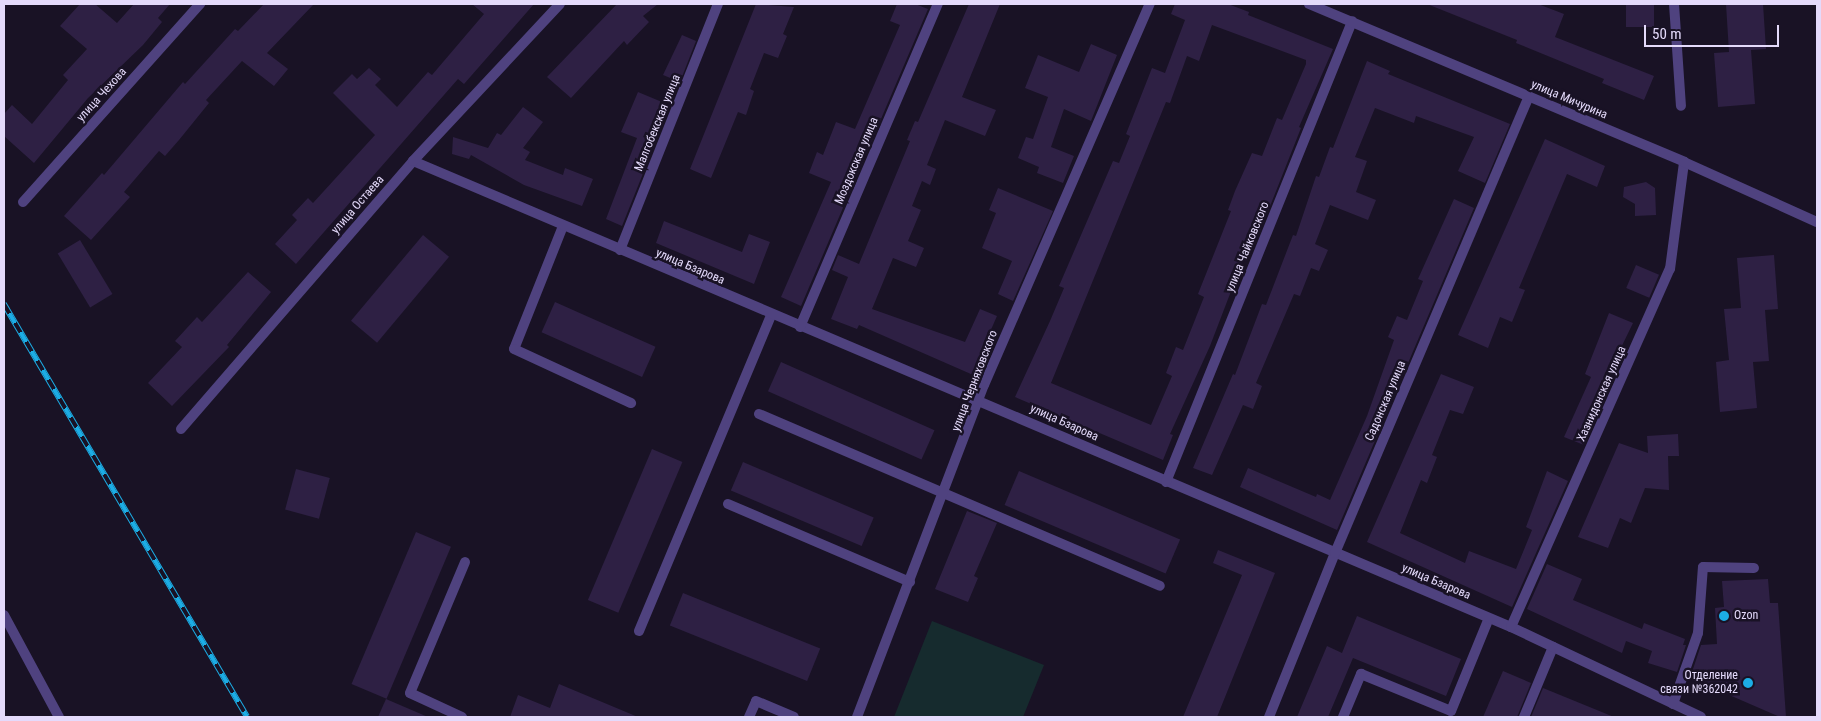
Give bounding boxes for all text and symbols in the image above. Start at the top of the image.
scale bar [1646,15,1781,47]
text: 50 m [1652,25,1682,43]
street label: улица Чехова [74,65,130,125]
street label: Малгобекская улица [632,73,684,173]
street label: улица Мичурина [1529,77,1609,123]
street label: Моздокская улица [832,115,882,207]
street label: улица Остаева [329,173,387,237]
street label: улица Чайковского [1223,200,1273,294]
street label: улица Бзарова [653,246,727,288]
street label: улица Черняховского [949,328,1001,434]
street label: Хазнидонская улица [1574,344,1630,444]
street label: Садонская улица [1363,359,1409,443]
street label: улица Бзарова [1028,402,1100,444]
street label: улица Бзарова [1399,561,1473,603]
place label: Ozon [1734,609,1758,623]
marker: Ozon [1718,610,1730,622]
place label: Отделение связи №362042 [1660,669,1738,697]
marker: Отделение связи №362042 [1742,677,1754,689]

